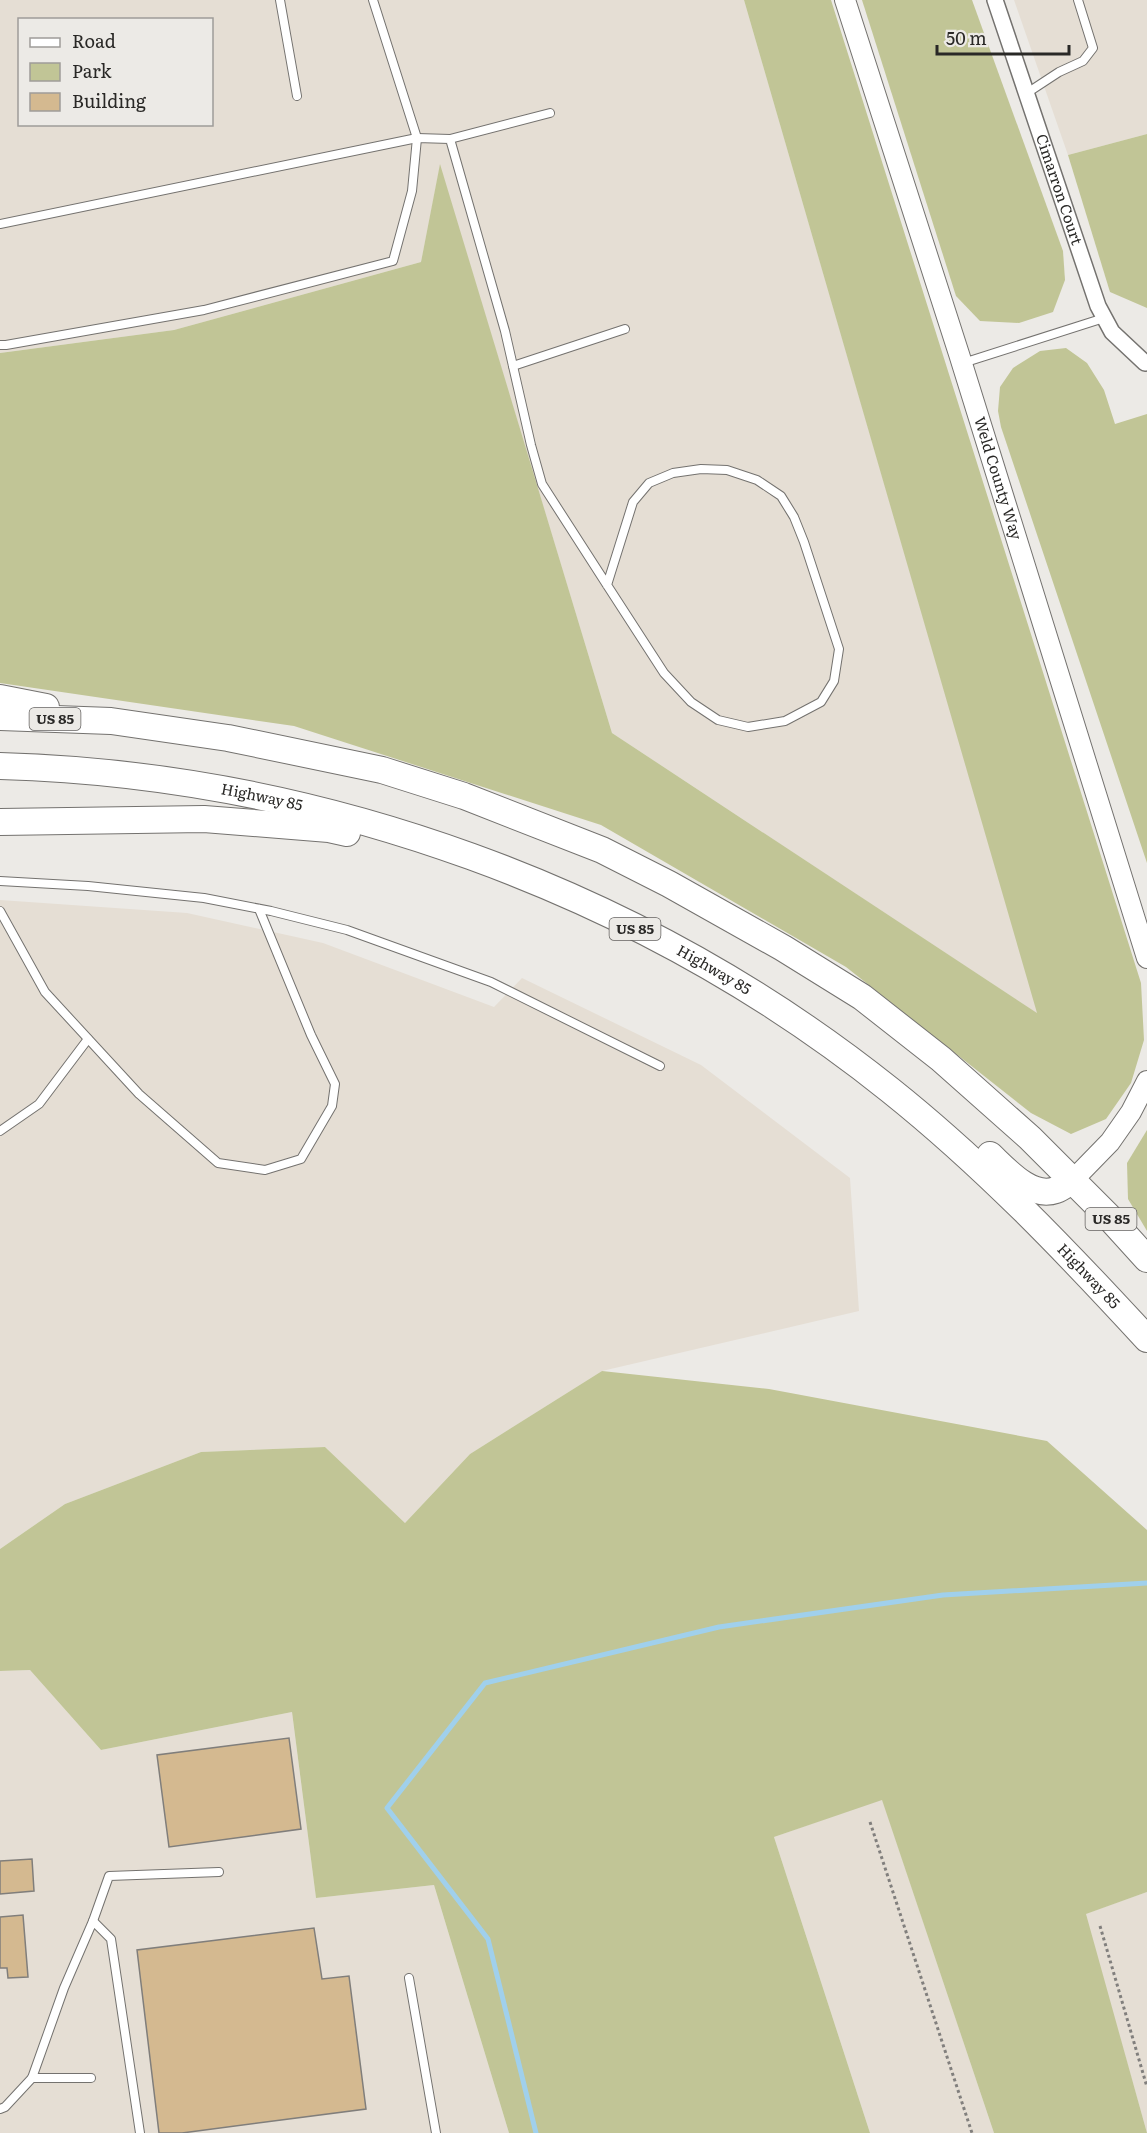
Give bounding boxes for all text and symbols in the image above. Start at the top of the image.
legend [18,18,213,126]
scale bar [937,18,1069,56]
text: 50 m [946,24,987,51]
text: Road [72,27,116,54]
text: Park [72,57,113,84]
text: Building [72,87,147,114]
street label: Cimarron Court [1031,131,1090,248]
street label: Weld County Way [969,413,1029,542]
road number: US 85 [29,708,80,730]
street label: Highway 85 [219,776,306,816]
road number: US 85 [610,918,660,940]
street label: Highway 85 [673,938,757,1000]
road number: US 85 [1086,1208,1136,1230]
street label: Highway 85 [1053,1237,1127,1314]

